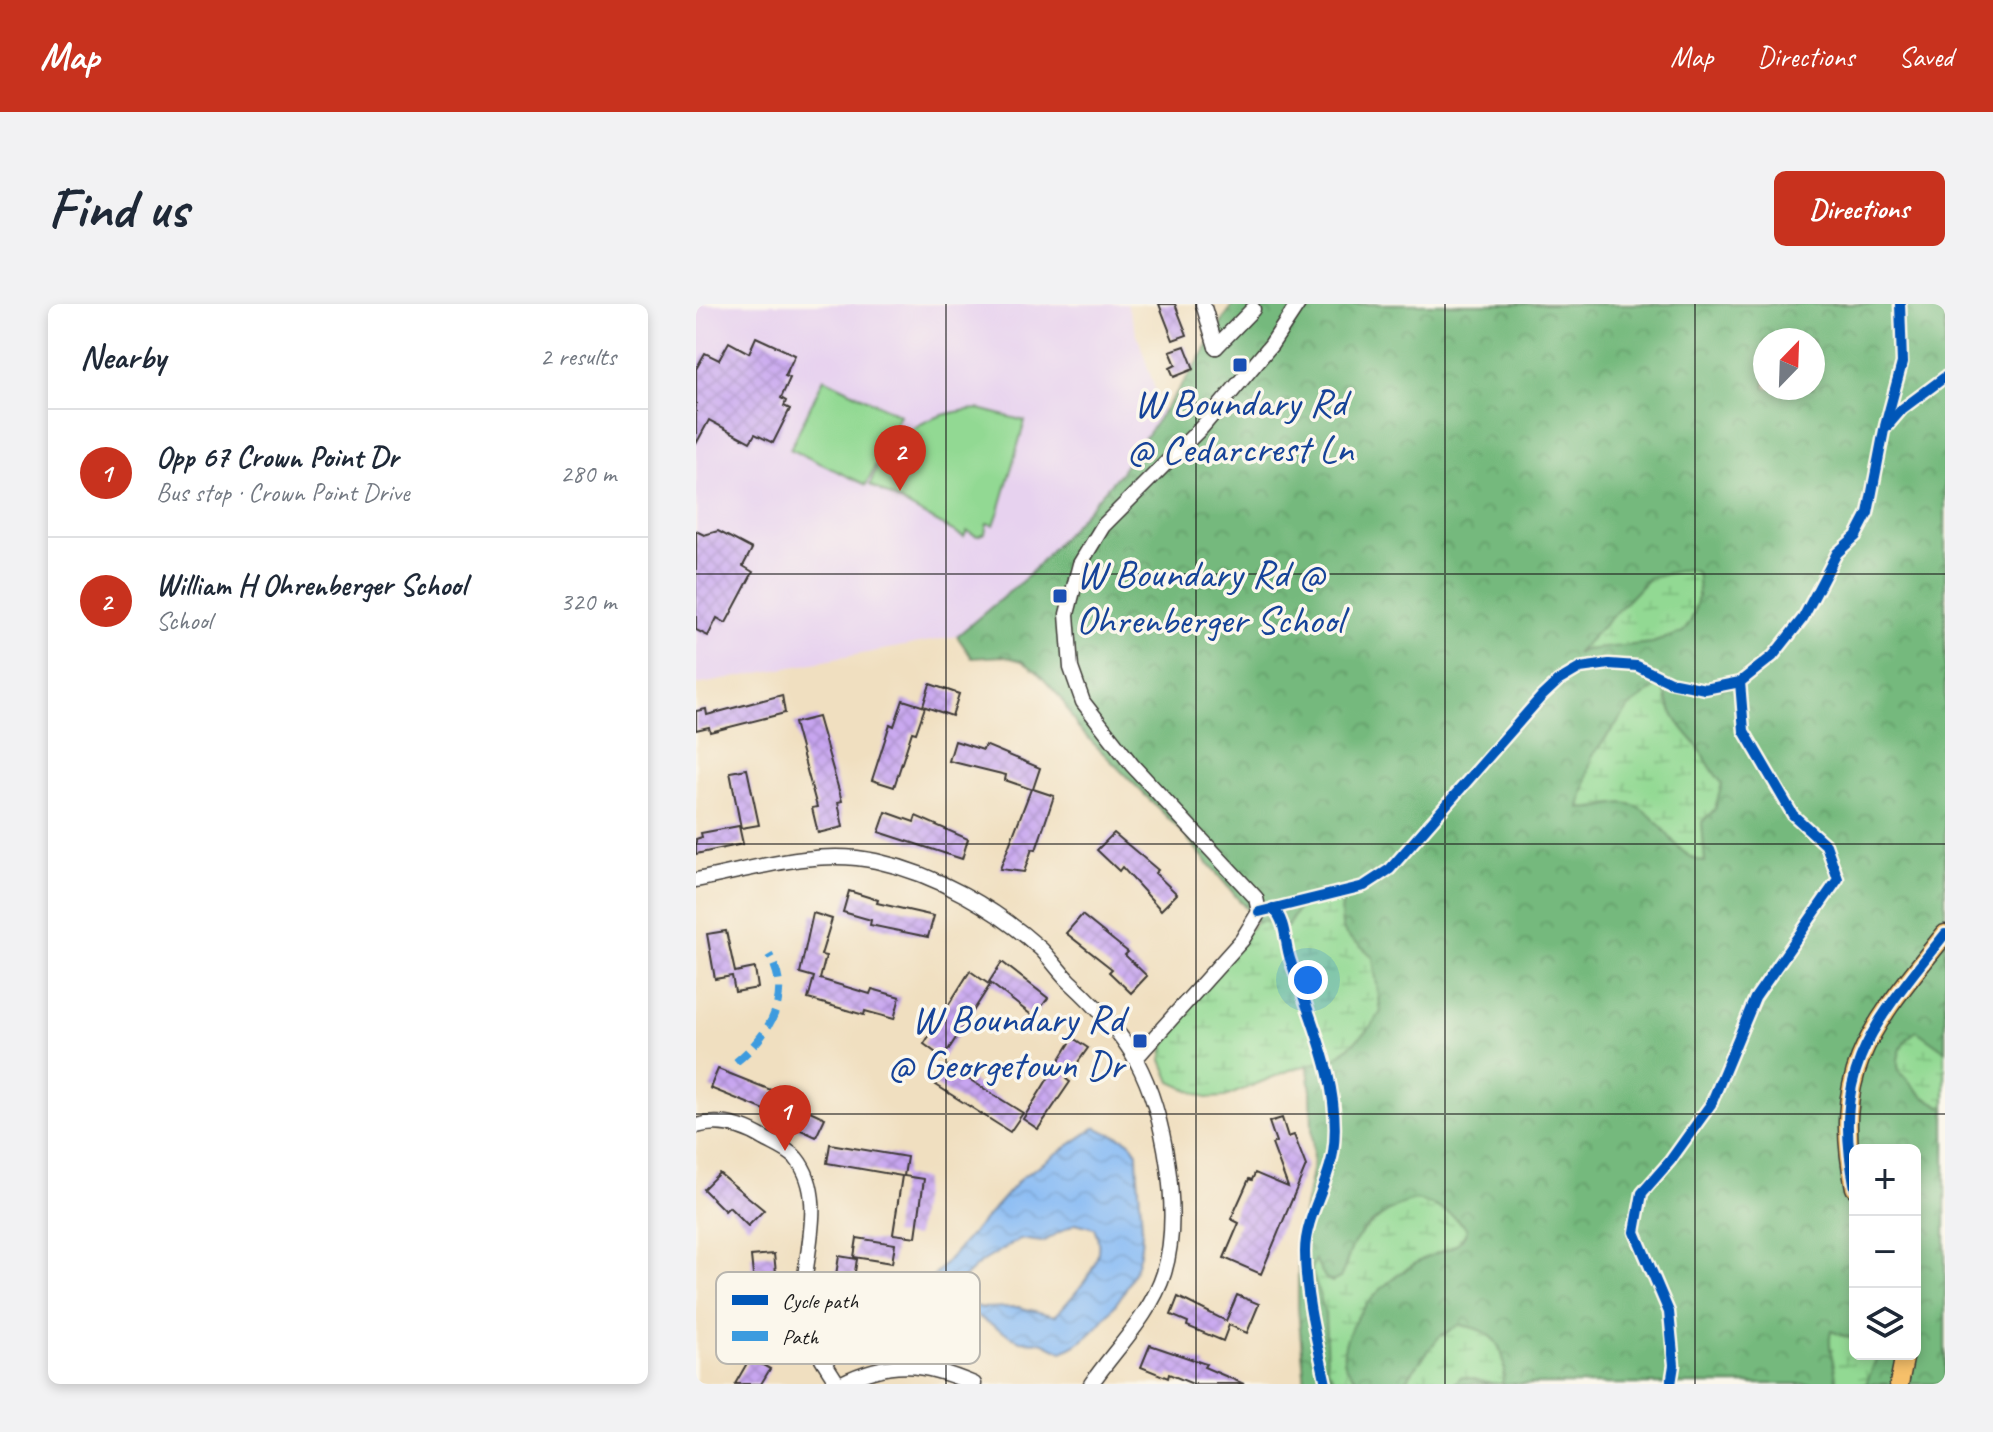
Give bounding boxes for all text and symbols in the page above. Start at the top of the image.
text: Map [40,33,99,80]
text: Map [1670,39,1713,74]
text: Directions [1757,39,1855,74]
text: Saved [1899,39,1953,74]
button: Directions [1774,171,1945,246]
text: Find us [48,173,188,244]
north arrow [1753,328,1825,400]
text: Nearby [80,335,166,378]
text: 2 results [540,340,616,373]
marker: W Boundary Rd @ Cedarcrest Ln [1231,356,1249,374]
place label: W Boundary Rd @ Cedarcrest Ln [1127,378,1354,474]
pin: 2 [874,425,926,491]
text: Opp 67 Crown Point Dr [156,438,398,476]
text: 1 [100,457,112,490]
text: 280 m [560,457,616,490]
text: Bus stop · Crown Point Drive [156,476,409,509]
place label: W Boundary Rd @ Ohrenberger School [1076,549,1350,645]
text: William H Ohrenberger School [156,566,466,604]
text: 2 [100,585,112,618]
text: 320 m [560,585,616,618]
marker: W Boundary Rd @ Ohrenberger School [1051,587,1069,605]
text: School [156,604,212,637]
your location [1288,960,1328,1000]
place label: W Boundary Rd @ Georgetown Dr [888,994,1130,1090]
marker: W Boundary Rd @ Georgetown Dr [1131,1032,1149,1050]
pin: 1 [759,1085,811,1151]
map controls [1849,1144,1921,1360]
button: + [1849,1144,1921,1216]
button: − [1849,1216,1921,1288]
legend [716,1272,980,1364]
text: Cycle path [782,1287,859,1315]
button: layers [1849,1288,1921,1360]
text: Path [782,1323,819,1351]

